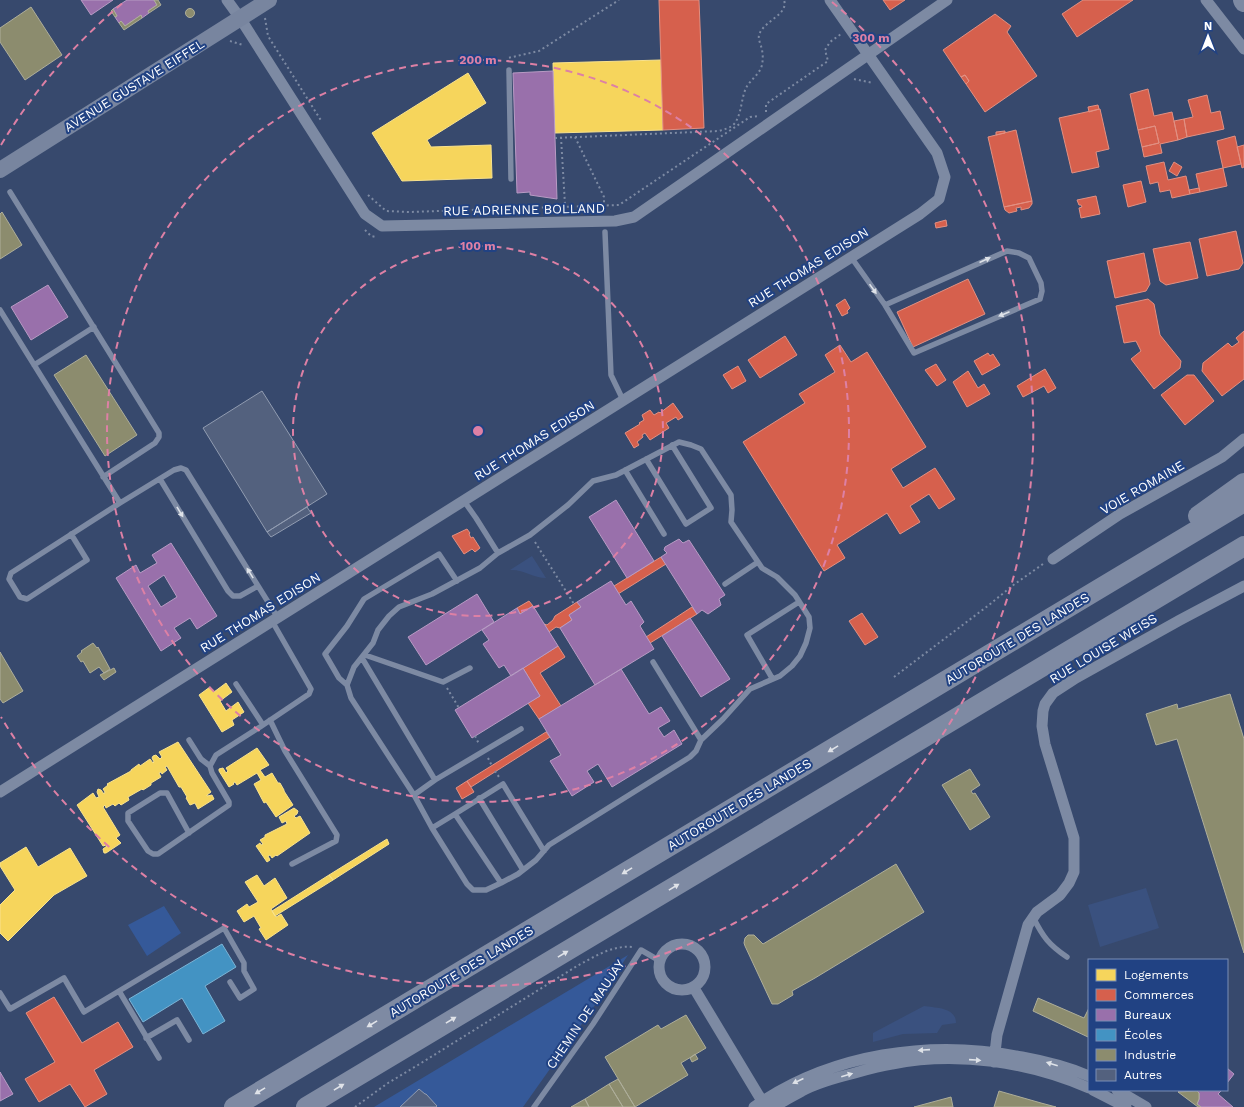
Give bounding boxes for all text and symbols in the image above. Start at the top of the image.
north arrow [1188,16,1228,56]
text: N [1204,20,1212,33]
text: 300 m [852,31,890,45]
street label: AVENUE GUSTAVE EIFFEL [61,36,207,135]
text: 200 m [459,53,497,67]
street label: RUE ADRIENNE BOLLAND [443,201,605,218]
street label: RUE THOMAS EDISON [745,224,871,311]
text: 100 m [460,239,496,253]
one-way arrow [980,257,992,263]
one-way arrow [869,284,877,294]
one-way arrow [998,311,1010,317]
street label: RUE THOMAS EDISON [471,397,597,484]
centre of rings [471,424,485,438]
street label: VOIE ROMAINE [1098,457,1187,517]
one-way arrow [177,506,184,518]
one-way arrow [246,568,254,578]
street label: RUE THOMAS EDISON [197,569,323,656]
street label: AUTOROUTE DES LANDES [943,589,1092,687]
street label: RUE LOUISE WEISS [1047,610,1160,687]
one-way arrow [827,745,839,752]
street label: AUTOROUTE DES LANDES [665,755,814,853]
one-way arrow [621,867,633,874]
one-way arrow [668,884,680,891]
street label: AUTOROUTE DES LANDES [387,922,536,1020]
one-way arrow [557,950,569,957]
street label: CHEMIN DE MAUJAY [543,956,628,1072]
legend [1088,959,1228,1091]
text: Logements [1124,968,1189,982]
text: Commerces [1124,988,1194,1002]
text: Bureaux [1124,1008,1171,1022]
one-way arrow [445,1017,457,1024]
one-way arrow [366,1021,378,1028]
text: Écoles [1124,1028,1162,1042]
one-way arrow [918,1047,930,1054]
text: Industrie [1124,1048,1176,1062]
one-way arrow [969,1057,981,1064]
one-way arrow [1046,1061,1058,1067]
text: Autres [1124,1068,1162,1082]
one-way arrow [841,1072,853,1078]
one-way arrow [793,1078,804,1084]
one-way arrow [334,1083,344,1091]
one-way arrow [254,1088,266,1095]

